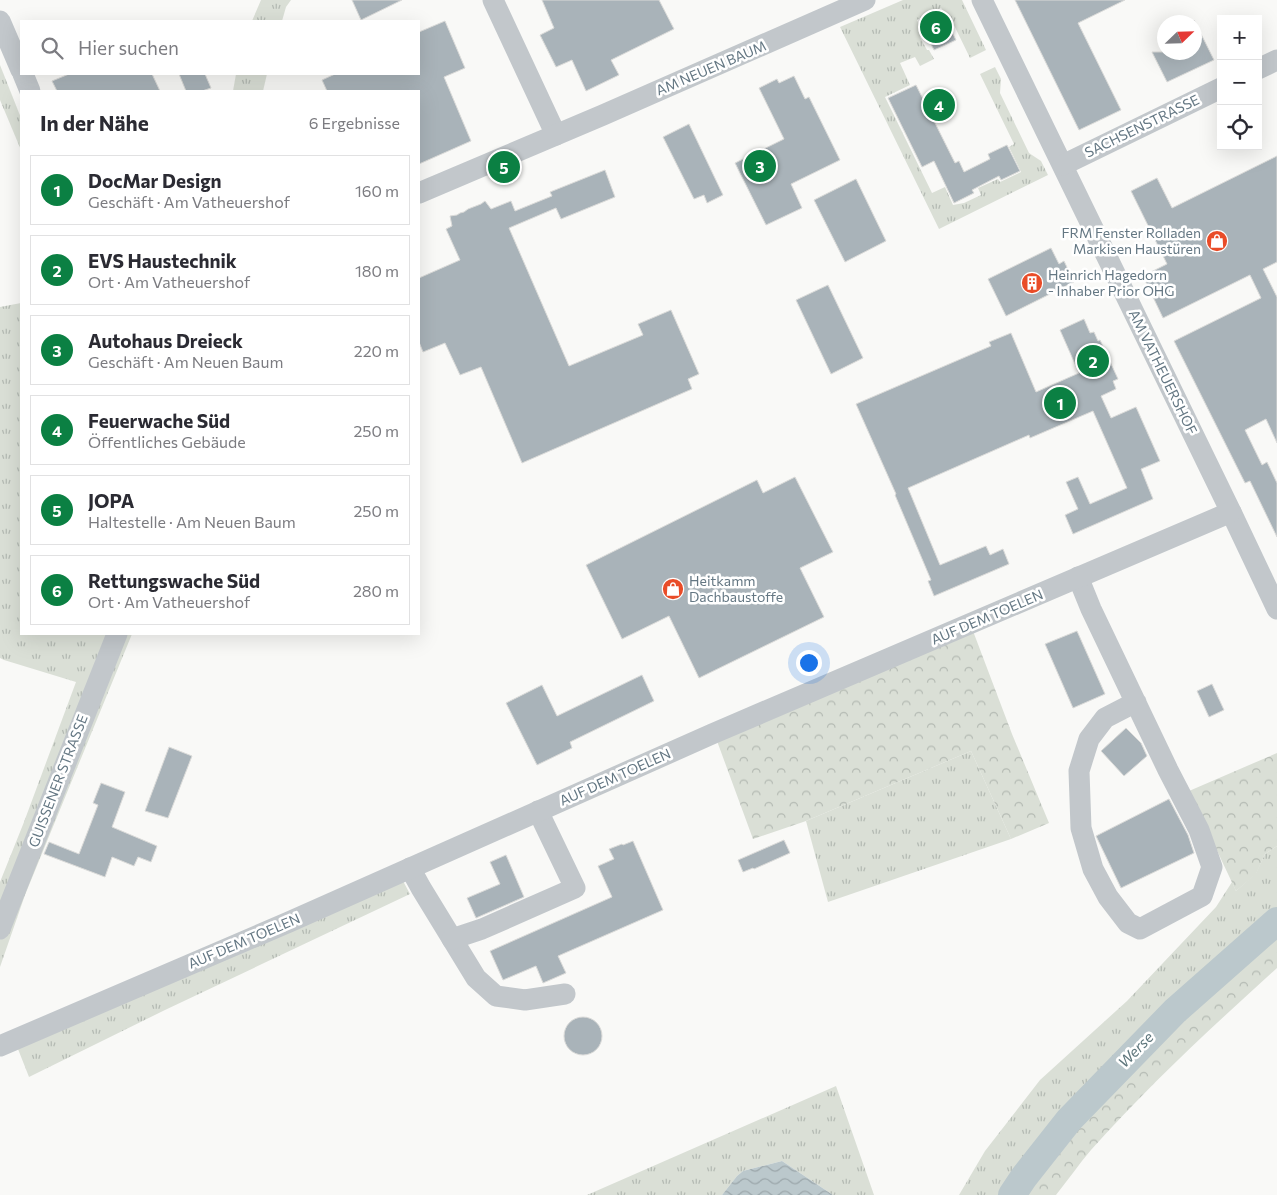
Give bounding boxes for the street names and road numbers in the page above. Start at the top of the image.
street label: AM NEUEN BAUM [653,37,768,98]
street label: SACHSENSTRASSE [1082,90,1202,161]
street label: AM VATHEUERSHOF [1126,307,1201,437]
street label: AUF DEM TOELEN [928,585,1045,648]
street label: GUISSENER STRASSE [24,712,91,850]
street label: AUF DEM TOELEN [557,744,673,809]
street label: AUF DEM TOELEN [185,909,302,972]

